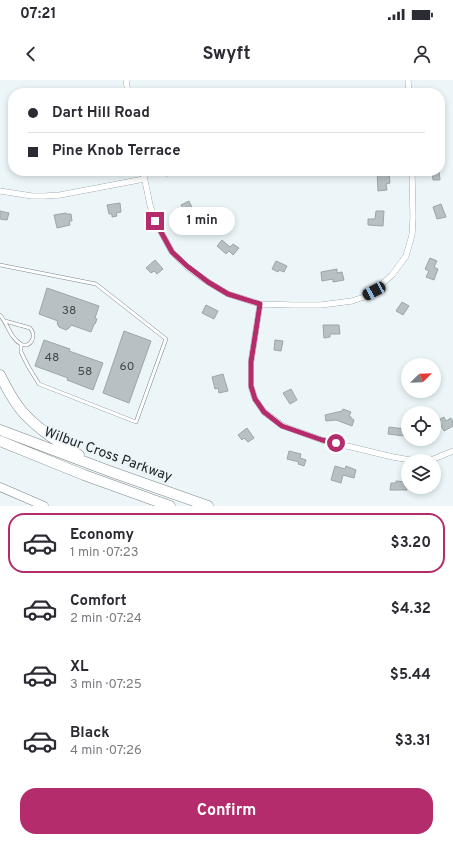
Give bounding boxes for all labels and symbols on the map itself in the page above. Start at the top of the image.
callout: 1 min [169,207,235,235]
route end [146,212,164,230]
car [361,280,387,302]
house number: 38 [62,303,76,319]
house number: 48 [45,350,59,366]
north arrow [401,358,441,398]
house number: 60 [120,359,134,375]
house number: 58 [78,364,92,380]
street label: Wilbur Cross Parkway [42,424,174,486]
route start [327,434,345,452]

